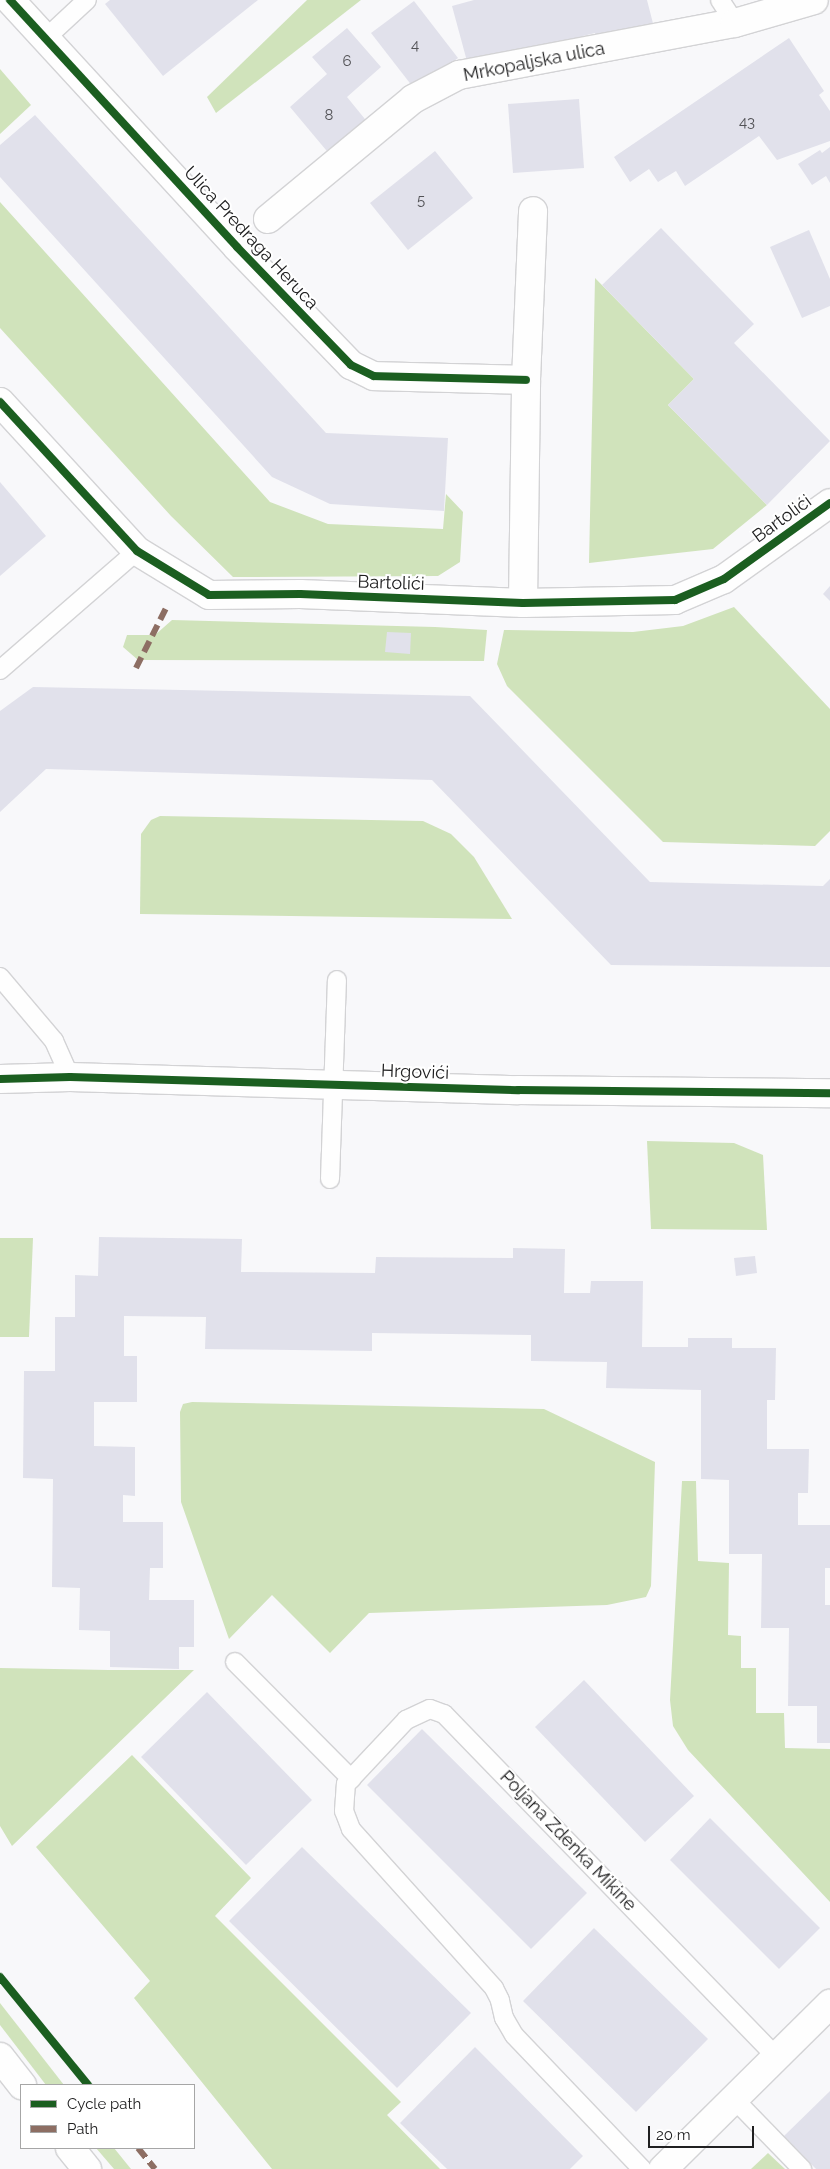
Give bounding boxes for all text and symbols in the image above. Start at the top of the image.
house number: 4 [411,37,419,55]
street label: Mrkopaljska ulica [461,38,607,86]
house number: 6 [342,53,352,71]
house number: 8 [325,107,333,125]
house number: 43 [739,114,755,132]
street label: Ulica Predraga Heruca [179,162,323,314]
house number: 5 [417,192,425,210]
street label: Bartolići [748,490,816,548]
street label: Bartolići [357,571,425,595]
street label: Hrgovići [381,1060,449,1084]
street label: Poljana Zdenka Mikine [495,1766,641,1916]
legend [20,2084,195,2149]
text: Cycle path [67,2095,141,2113]
scale bar [650,2116,756,2148]
text: Path [67,2120,98,2138]
text: 20 m [656,2126,691,2144]

